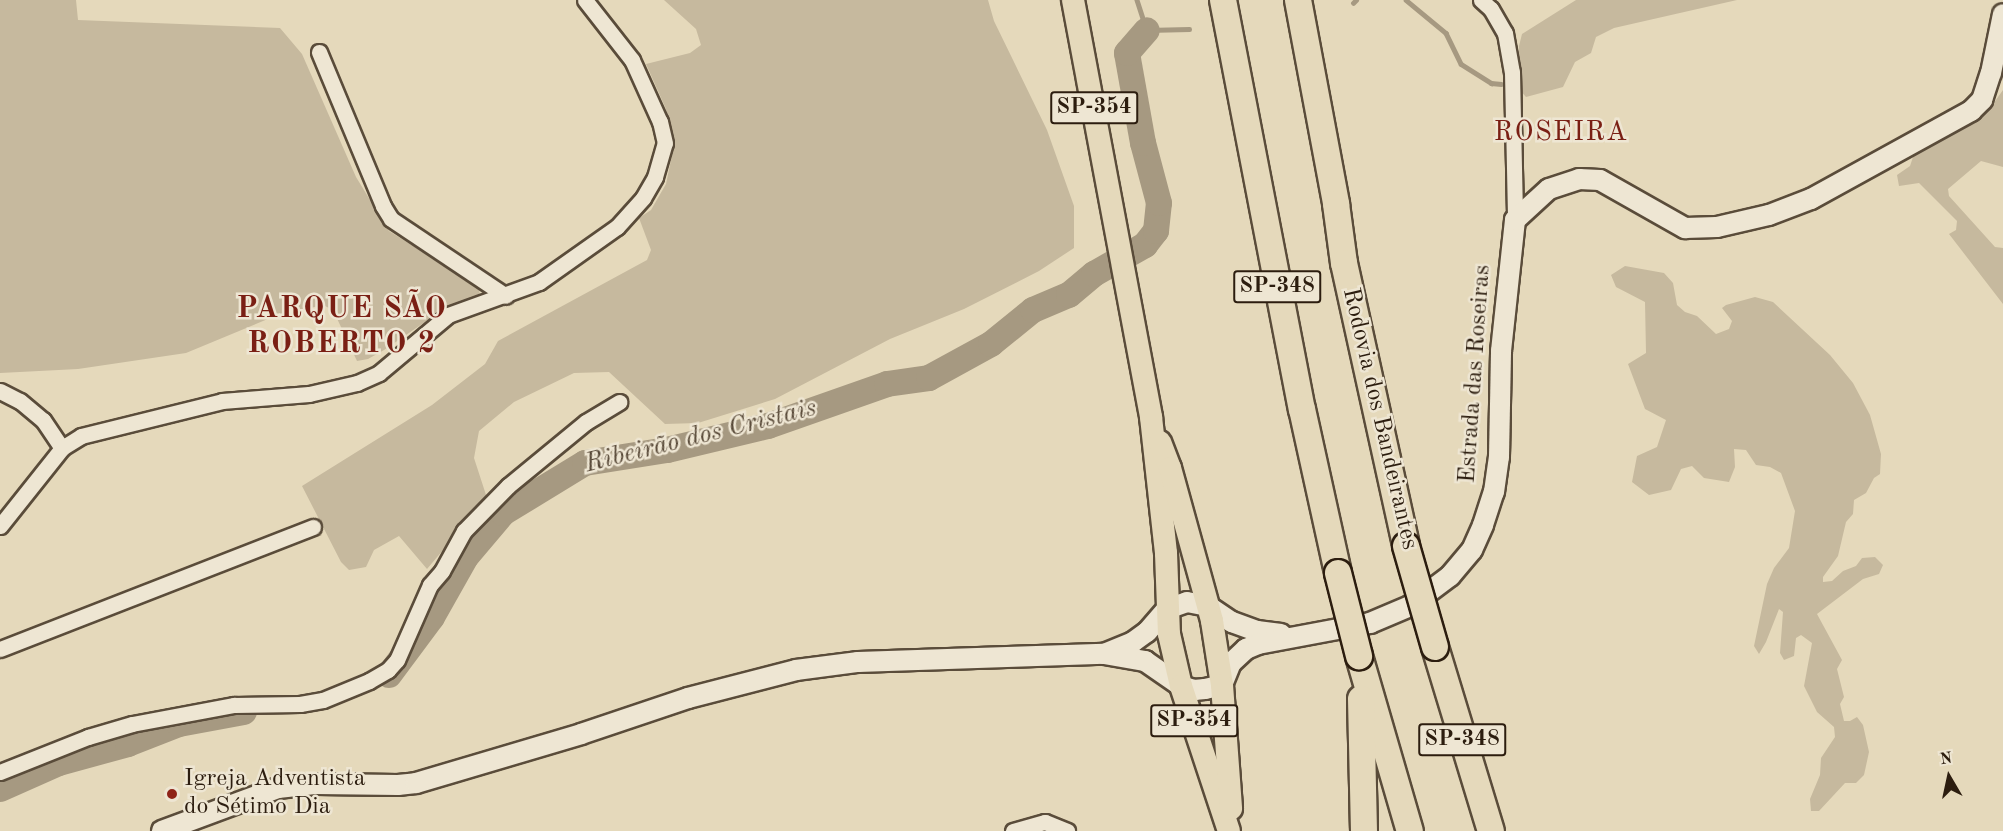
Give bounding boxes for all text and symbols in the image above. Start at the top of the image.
road number: SP-354 [1049,89,1139,127]
district label: ROSEIRA [1494,117,1628,149]
street label: Estrada das Roseiras [1454,264,1498,484]
road number: SP-348 [1232,268,1322,306]
street label: Rodovia dos Bandeirantes [1335,285,1423,553]
district label: PARQUE SÃO ROBERTO 2 [237,291,447,362]
water label: Ribeirão dos Cristais [582,393,820,481]
road number: SP-354 [1149,702,1239,740]
road number: SP-348 [1417,721,1507,759]
north arrow [1919,747,1979,807]
text: N [1939,750,1953,768]
place label: Igreja Adventista do Sétimo Dia [184,766,366,822]
marker: Igreja Adventista do Sétimo Dia [165,787,179,801]

